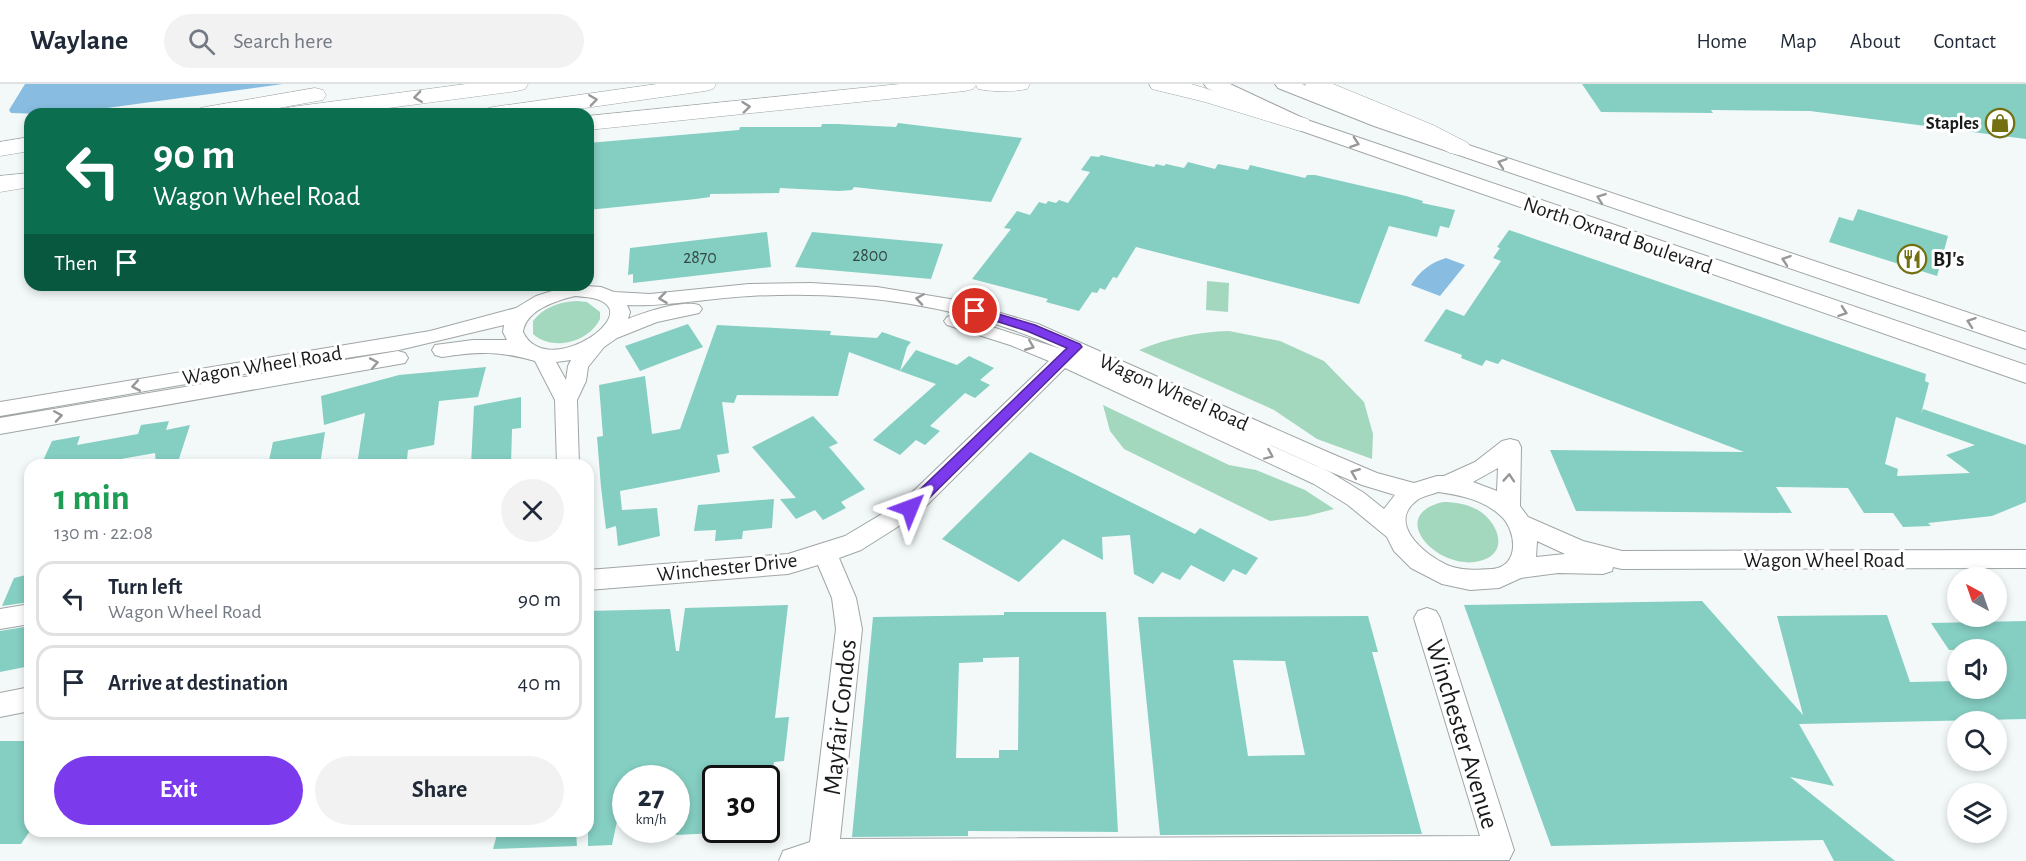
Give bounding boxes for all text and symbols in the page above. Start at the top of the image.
search box [164,14,584,68]
icon: search [185,25,218,58]
text: Waylane [30,27,128,55]
text: Search here [233,30,333,52]
text: Home [1696,31,1747,52]
text: Map [1780,31,1817,52]
text: About [1850,31,1900,52]
text: Contact [1933,31,1996,52]
one-way arrow [413,91,422,103]
one-way arrow [588,94,598,106]
one-way arrow [741,101,750,114]
shop icon: Staples [1984,107,2016,139]
place label: Staples [1926,115,1979,133]
icon: left [54,132,132,210]
text: 90 m [153,134,235,176]
one-way arrow [1349,136,1360,149]
one-way arrow [1497,158,1508,171]
text: Wagon Wheel Road [153,183,360,210]
street label: North Oxnard Boulevard [1521,193,1715,278]
one-way arrow [1596,193,1607,206]
restaurant icon: BJ's [1896,243,1928,275]
icon: arrive [110,246,143,279]
house number: 2800 [852,247,888,265]
house number: 2870 [683,249,717,267]
place label: BJ's [1933,249,1964,270]
text: Then [54,252,98,274]
one-way arrow [1781,255,1792,268]
pin [949,285,1000,336]
one-way arrow [658,292,668,304]
one-way arrow [915,293,925,306]
icon: arrive [958,294,991,327]
one-way arrow [1837,304,1848,317]
one-way arrow [1966,317,1976,330]
one-way arrow [1024,338,1035,351]
street label: Wagon Wheel Road [181,342,343,388]
street label: Wagon Wheel Road [1096,350,1252,435]
one-way arrow [369,357,379,370]
one-way arrow [131,379,141,392]
one-way arrow [53,411,62,423]
one-way arrow [1262,447,1273,459]
one-way arrow [1350,468,1361,480]
one-way arrow [1502,473,1515,482]
position arrow [878,476,942,540]
button: close [501,479,564,542]
text: 1 min [54,480,130,516]
text: 130 m · 22:08 [54,523,153,543]
street label: Winchester Drive [656,550,798,585]
street label: Wagon Wheel Road [1743,550,1905,571]
north arrow [1947,567,2007,627]
map controls [1947,567,2007,843]
text: Turn left [108,576,182,598]
icon: left [57,582,90,615]
text: 90 m [518,588,561,610]
text: Wagon Wheel Road [108,602,262,622]
street label: Winchester Avenue [1421,637,1503,832]
street label: Mayfair Condos [819,638,861,796]
button: sound [1947,639,2007,699]
icon: arrive [57,666,90,699]
text: Arrive at destination [108,672,288,694]
text: 40 m [518,672,561,694]
button: search [1947,711,2007,771]
button: Exit [54,756,303,825]
button: Share [315,756,564,825]
speed limit sign: 30 [702,765,780,843]
text: 27 [637,782,665,812]
button: layers [1947,783,2007,843]
text: km/h [636,812,666,827]

